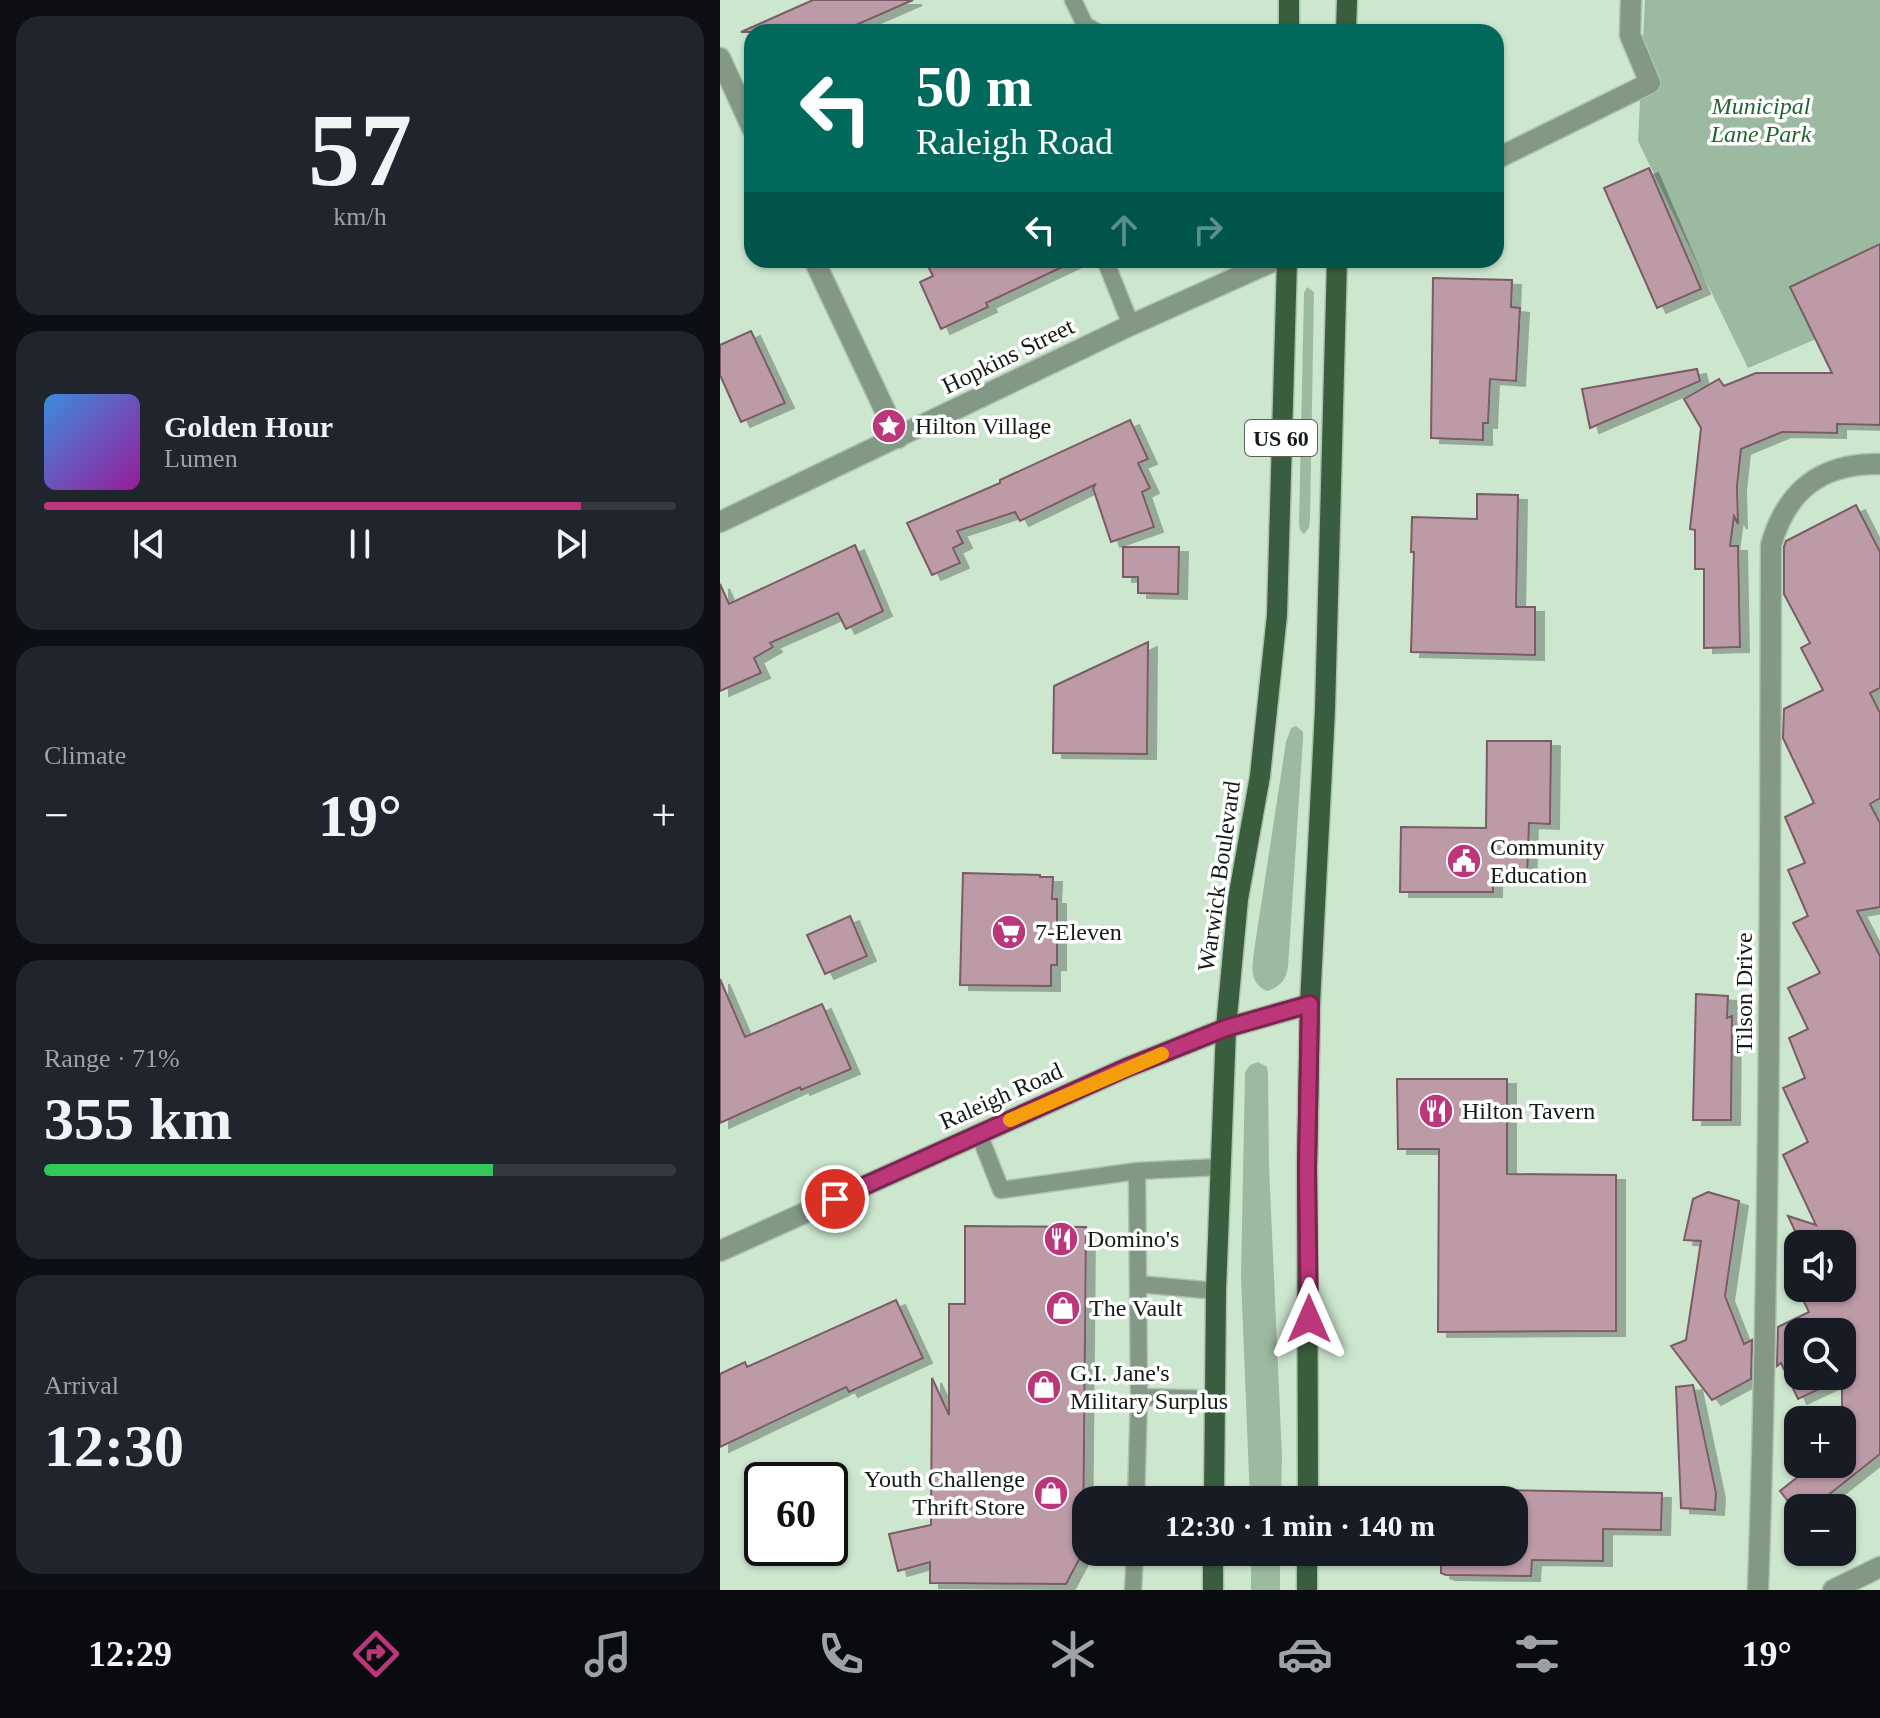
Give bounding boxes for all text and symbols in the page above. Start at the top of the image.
icon: left [784,56,888,160]
text: 50 m [916,56,1033,118]
text: 57 [308,92,412,207]
park label: Municipal Lane Park [1710,93,1812,147]
text: Raleigh Road [916,122,1113,162]
text: km/h [333,202,387,231]
icon: left [1018,208,1062,252]
icon: ahead [1102,208,1146,252]
icon: right [1186,208,1230,252]
street label: Hopkins Street [938,313,1078,399]
place icon: Hilton Village [870,407,908,445]
text: Golden Hour [164,410,333,443]
place label: Hilton Village [915,413,1051,439]
road number: US 60 [1245,420,1317,456]
text: Lumen [164,444,238,473]
icon: previous [127,522,171,566]
icon: pause [338,522,382,566]
icon: next [549,522,593,566]
text: Climate [44,741,126,770]
street label: Warwick Boulevard [1193,779,1245,973]
text: 19° [318,783,402,849]
text: − [44,791,69,840]
text: + [651,791,676,840]
place label: Community Education [1490,834,1605,888]
public building icon: Community Education [1445,842,1483,880]
supermarket icon: 7-Eleven [990,913,1028,951]
place label: 7-Eleven [1035,919,1122,945]
street label: Tilson Drive [1731,932,1757,1054]
text: Range · 71% [44,1044,180,1073]
street label: Raleigh Road [936,1057,1066,1135]
text: 355 km [44,1086,232,1152]
restaurant icon: Hilton Tavern [1417,1092,1455,1130]
place label: Hilton Tavern [1462,1098,1595,1124]
pin [801,1165,869,1233]
icon: arrive [813,1177,857,1221]
restaurant icon: Domino's [1042,1220,1080,1258]
place label: Domino's [1087,1226,1179,1252]
map controls [1784,1230,1856,1566]
button: sound [1784,1230,1856,1302]
position arrow [1267,1277,1351,1361]
shop icon: The Vault [1044,1289,1082,1327]
place label: The Vault [1089,1295,1183,1321]
button: search [1784,1318,1856,1390]
place label: G.I. Jane's Military Surplus [1070,1360,1228,1414]
shop icon: G.I. Jane's Military Surplus [1025,1368,1063,1406]
text: Arrival [44,1371,119,1400]
button: + [1784,1406,1856,1478]
text: 12:30 [44,1413,184,1479]
speed limit sign: 60 [744,1462,848,1566]
place label: Youth Challenge Thrift Store [864,1466,1025,1520]
shop icon: Youth Challenge Thrift Store [1032,1474,1070,1512]
button: − [1784,1494,1856,1566]
text: 12:30 · 1 min · 140 m [1165,1509,1435,1542]
icon: directions [348,1626,404,1682]
icon: music [580,1626,636,1682]
icon: phone [813,1626,869,1682]
icon: climate [1045,1626,1101,1682]
icon: car [1277,1626,1333,1682]
icon: filters [1509,1626,1565,1682]
text: 12:29 [88,1634,172,1674]
text: 19° [1741,1634,1792,1674]

